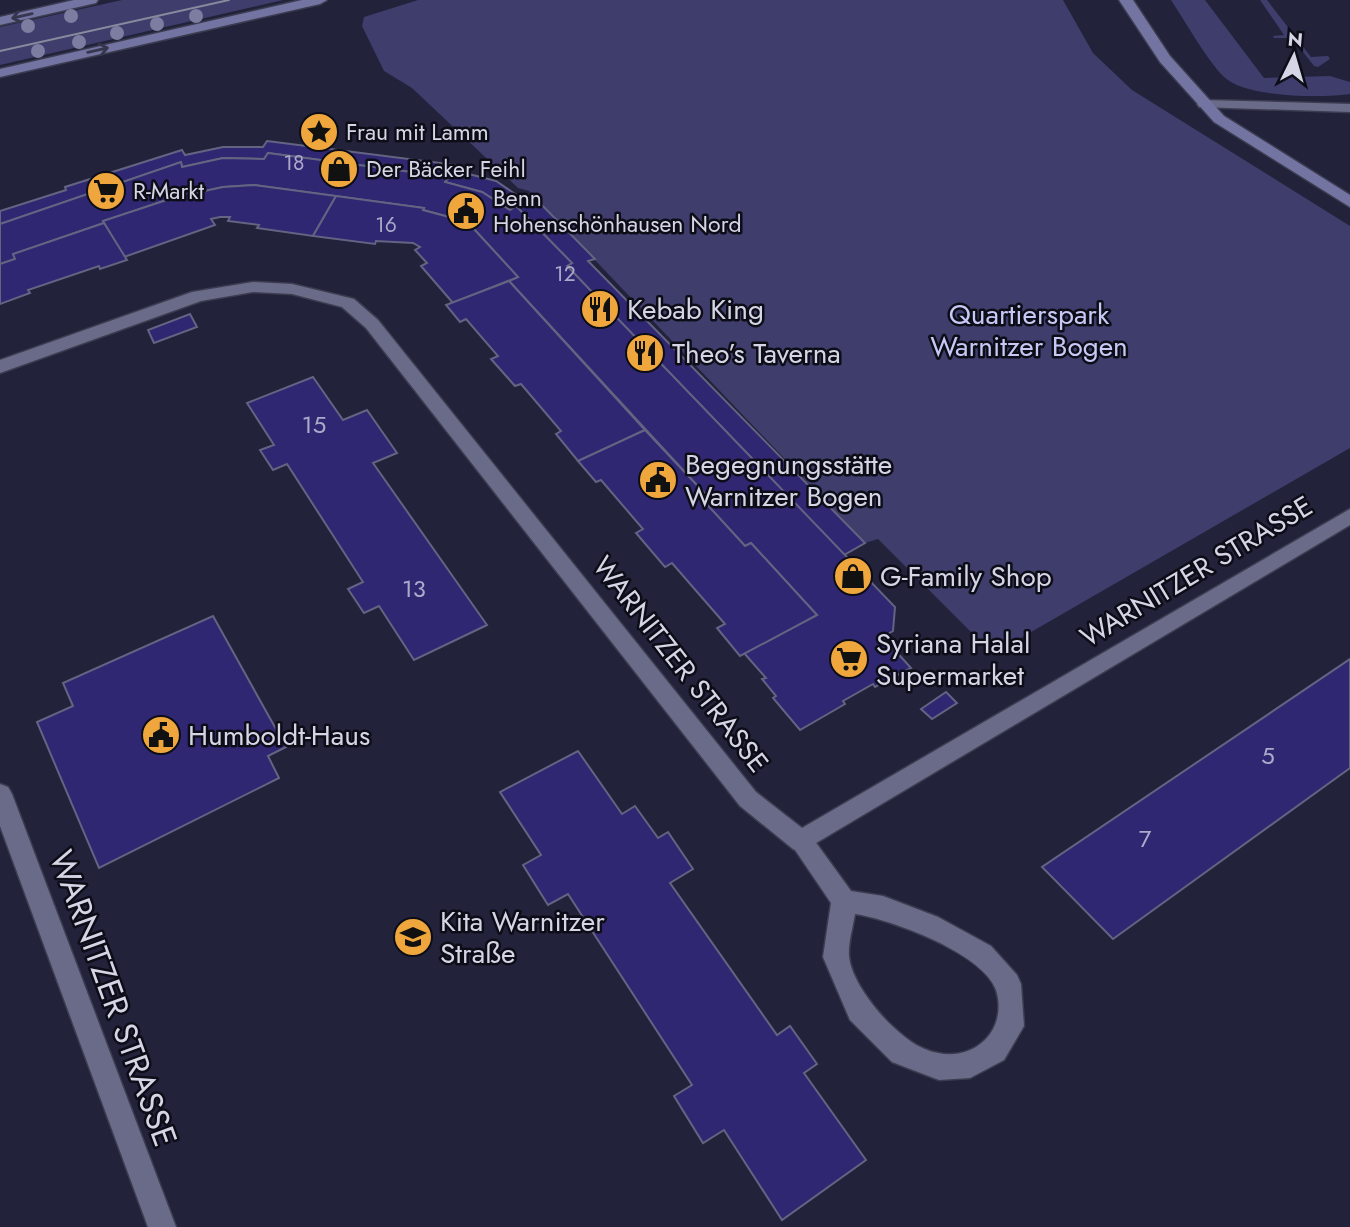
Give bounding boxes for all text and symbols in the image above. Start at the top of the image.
one-way arrow [11,9,34,23]
north arrow [1259,21,1329,91]
text: N [1287,25,1304,54]
one-way arrow [86,43,109,57]
place icon: Frau mit Lamm [298,111,340,153]
place label: Frau mit Lamm [346,115,489,149]
house number: 18 [284,148,304,178]
shop icon: Der Bäcker Feihl [318,148,360,190]
place label: Der Bäcker Feihl [366,152,526,186]
supermarket icon: R-Markt [85,170,127,212]
place label: R-Markt [133,174,204,208]
place label: Benn Hohenschönhausen Nord [493,181,742,241]
public building icon: Benn Hohenschönhausen Nord [445,190,487,232]
house number: 16 [375,210,397,240]
house number: 12 [554,259,576,289]
restaurant icon: Kebab King [579,288,621,330]
place label: Kebab King [627,289,764,330]
park label: Quartierspark Warnitzer Bogen [930,294,1128,367]
restaurant icon: Theo’s Taverna [624,332,666,374]
place label: Theo’s Taverna [672,333,841,374]
house number: 15 [302,407,326,442]
place label: Begegnungsstätte Warnitzer Bogen [685,444,892,517]
public building icon: Begegnungsstätte Warnitzer Bogen [637,459,679,501]
street label: WARNITZER STRASSE [1072,486,1320,657]
street label: WARNITZER STRASSE [583,547,778,781]
shop icon: G-Family Shop [832,555,874,597]
place label: G-Family Shop [880,556,1052,597]
house number: 13 [402,571,426,606]
place label: Syriana Halal Supermarket [876,623,1030,696]
supermarket icon: Syriana Halal Supermarket [828,638,870,680]
public building icon: Humboldt-Haus [140,714,182,756]
place label: Humboldt-Haus [188,715,370,756]
house number: 5 [1261,738,1275,773]
house number: 7 [1139,821,1152,856]
street label: WARNITZER STRASSE [38,843,189,1153]
place label: Kita Warnitzer Straße [440,901,605,974]
school or university icon: Kita Warnitzer Straße [392,916,434,958]

